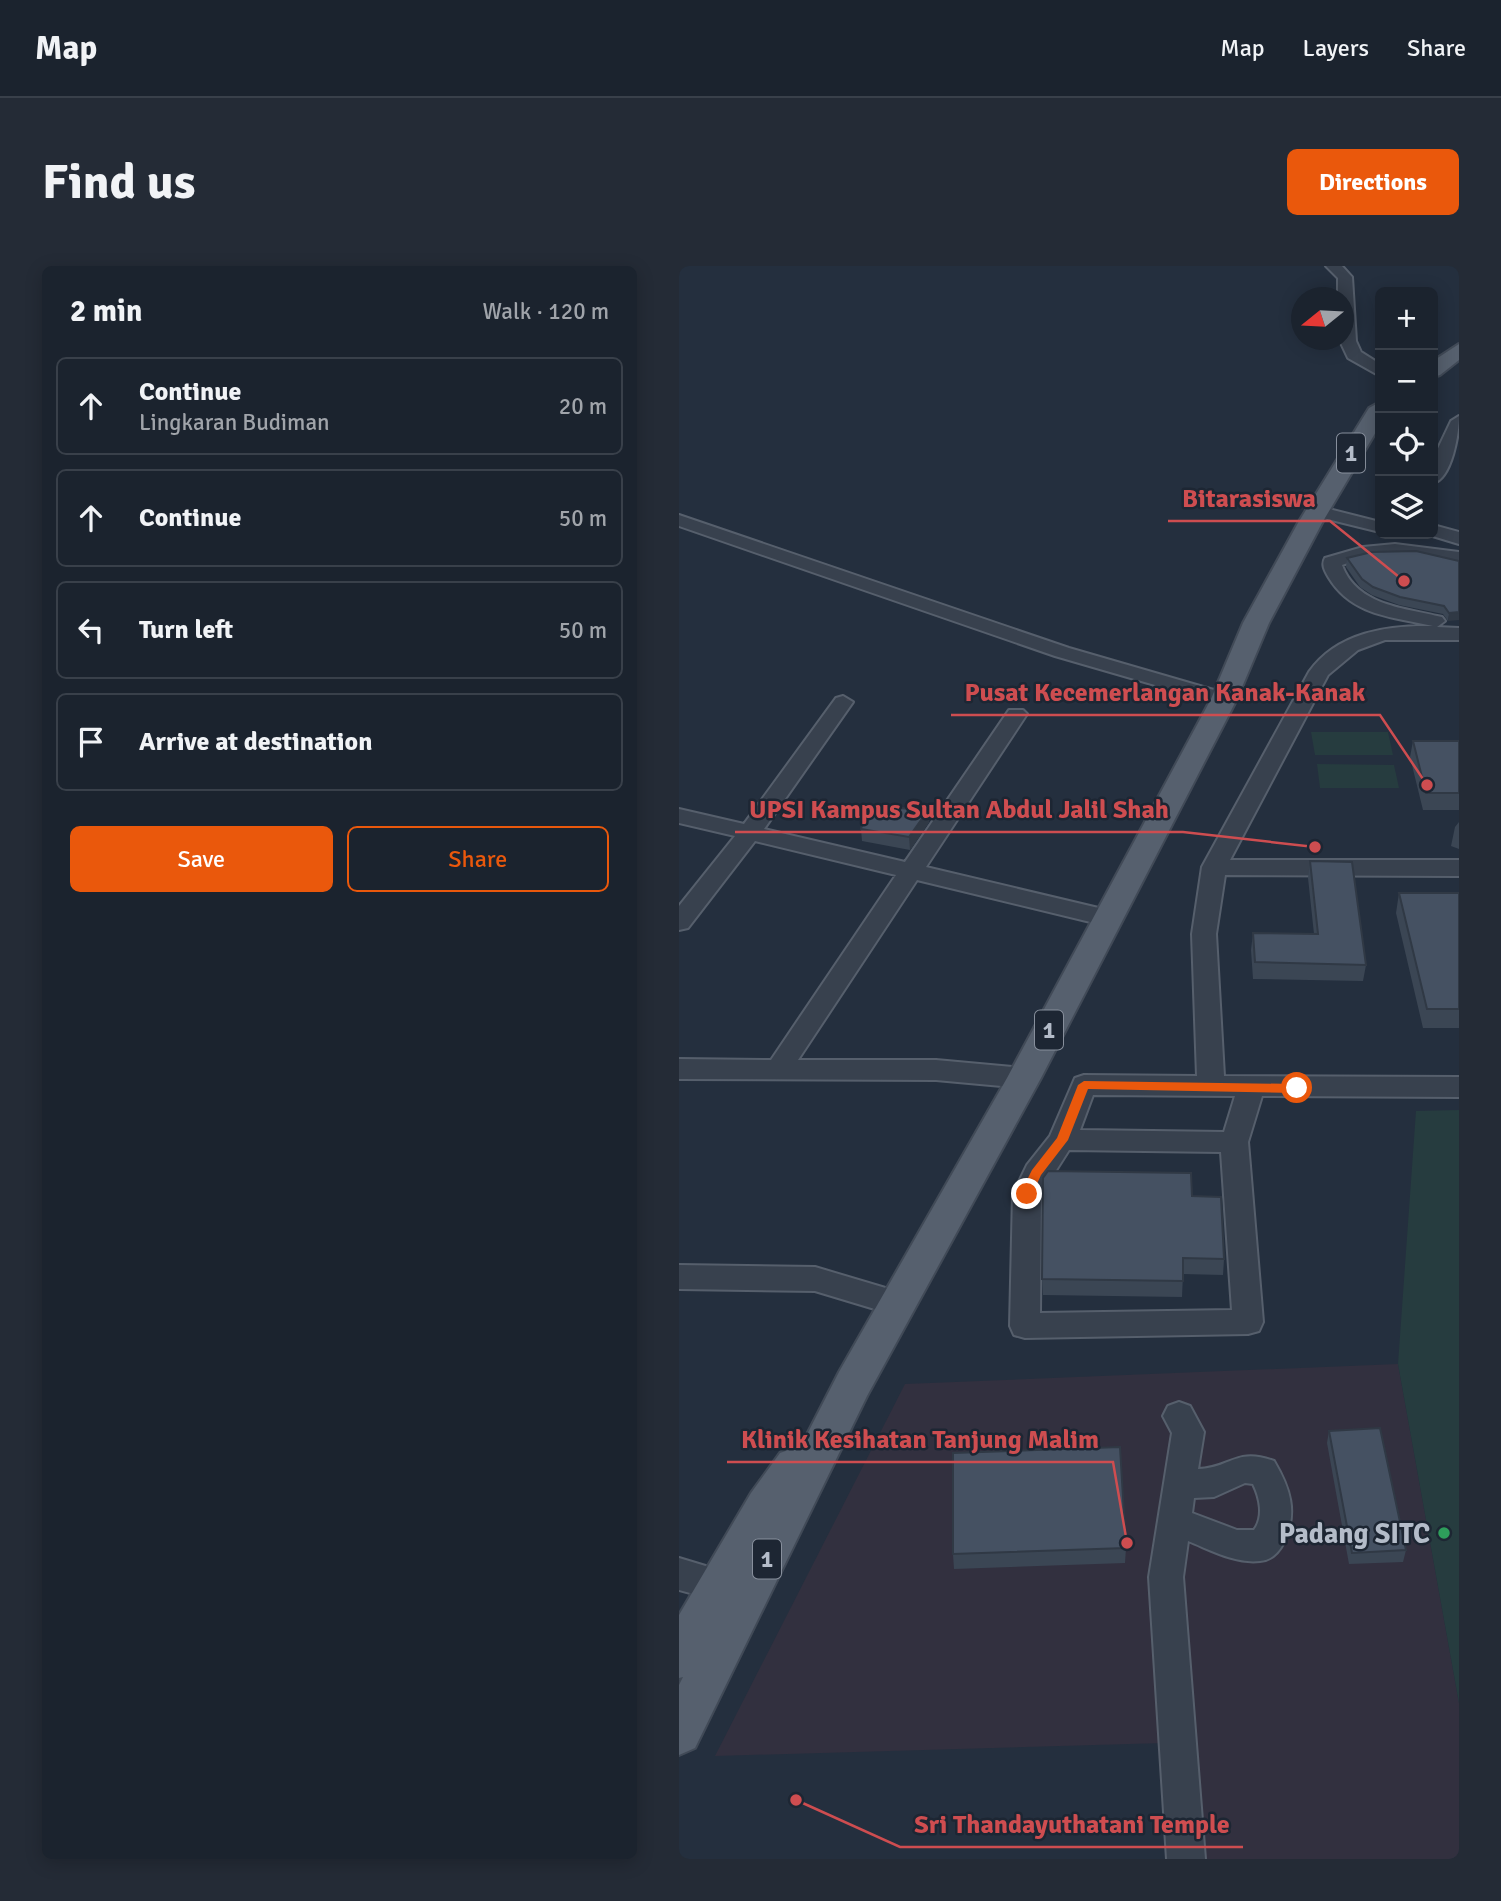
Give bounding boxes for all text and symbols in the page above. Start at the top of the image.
text: Map [35,28,97,69]
text: Map [1220,33,1265,63]
text: Layers [1303,33,1369,63]
text: Share [1407,33,1466,63]
button: Directions [1287,149,1459,215]
text: Find us [42,152,195,212]
north arrow [1291,287,1354,350]
map controls [1375,287,1438,539]
button: + [1375,287,1438,350]
text: 2 min [70,293,142,330]
text: Walk · 120 m [483,297,609,326]
button: − [1375,350,1438,413]
text: Continue [139,376,241,408]
icon: ahead [72,387,110,425]
text: 20 m [559,392,607,421]
text: Lingkaran Budiman [139,408,330,437]
button: locate [1375,413,1438,476]
road number: 1 [1337,434,1365,472]
callout: Bitarasiswa [1168,474,1330,521]
button: layers [1375,476,1438,539]
text: Bitarasiswa [1182,483,1316,515]
icon: ahead [72,499,110,537]
text: Continue [139,502,241,534]
text: 50 m [559,504,607,533]
icon: left [72,611,110,649]
text: Turn left [139,614,233,646]
text: 50 m [559,616,607,645]
callout: Pusat Kecemerlangan Kanak-Kanak [951,668,1380,715]
text: Pusat Kecemerlangan Kanak-Kanak [965,677,1366,709]
icon: arrive [72,723,110,761]
text: Arrive at destination [139,726,372,758]
callout: UPSI Kampus Sultan Abdul Jalil Shah [735,785,1183,832]
text: UPSI Kampus Sultan Abdul Jalil Shah [749,794,1169,826]
button: Save [70,826,333,892]
button: Share [347,826,609,892]
road number: 1 [1035,1010,1063,1050]
route start [1281,1072,1312,1103]
route end [1011,1178,1042,1209]
callout: Klinik Kesihatan Tanjung Malim [727,1415,1113,1462]
text: Klinik Kesihatan Tanjung Malim [741,1424,1099,1456]
place label: Padang SITC [1279,1517,1430,1551]
marker: Padang SITC [1436,1525,1452,1541]
road number: 1 [753,1540,781,1578]
callout: Sri Thandayuthatani Temple [900,1800,1243,1847]
text: Sri Thandayuthatani Temple [914,1809,1230,1841]

